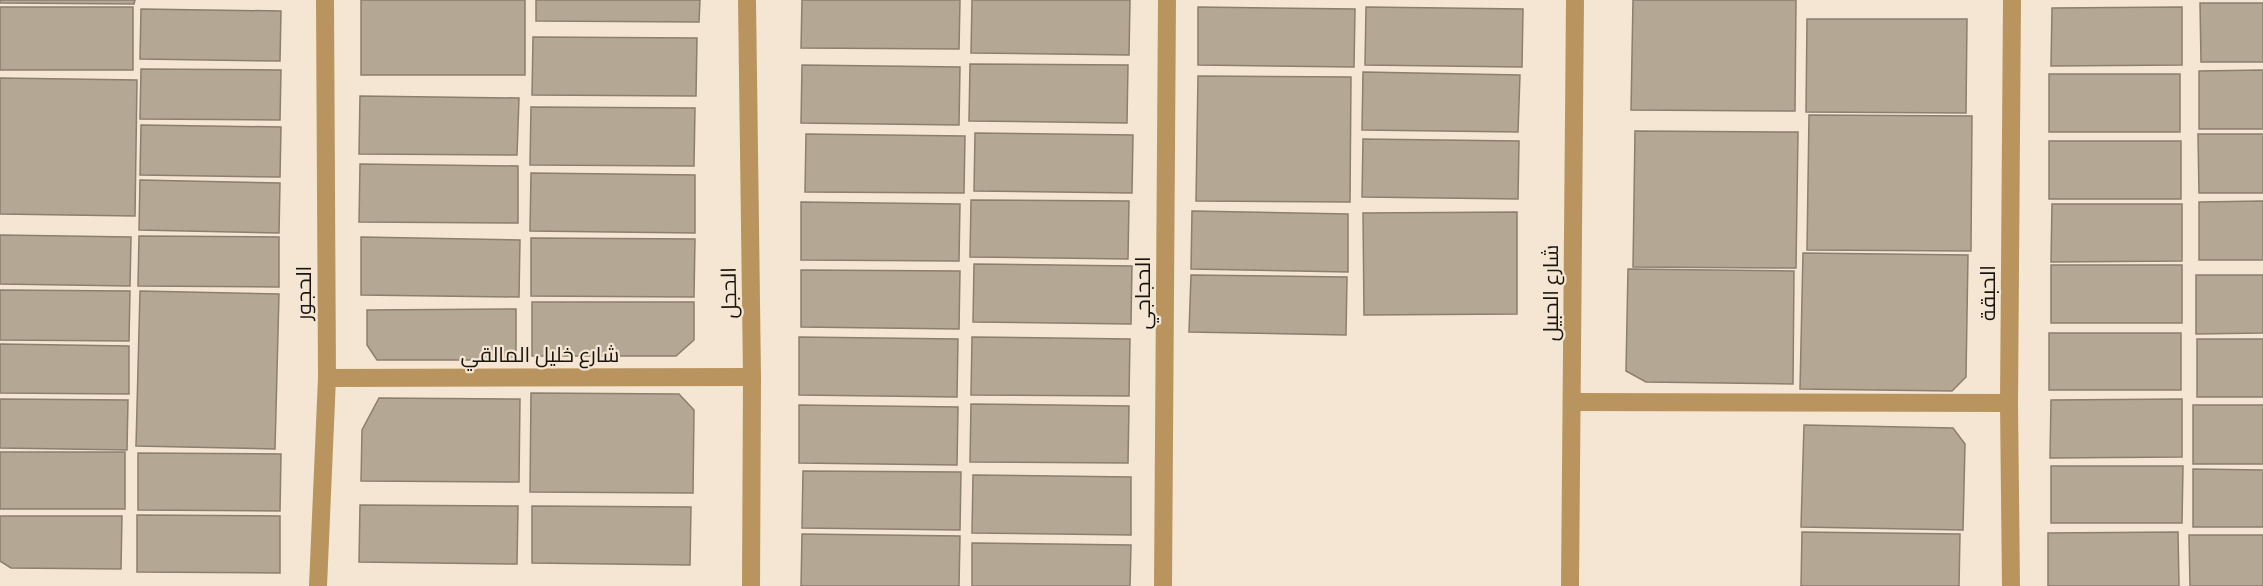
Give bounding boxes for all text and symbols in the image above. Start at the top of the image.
street label: شارع الحبيل [1536,245,1565,341]
street label: الحجاجي [1128,256,1159,330]
street label: الحبقة [1973,265,2002,321]
street label: الحجور [289,266,318,321]
street label: الحجل [714,267,743,319]
street label: شارع خليل المالقي [461,340,619,371]

